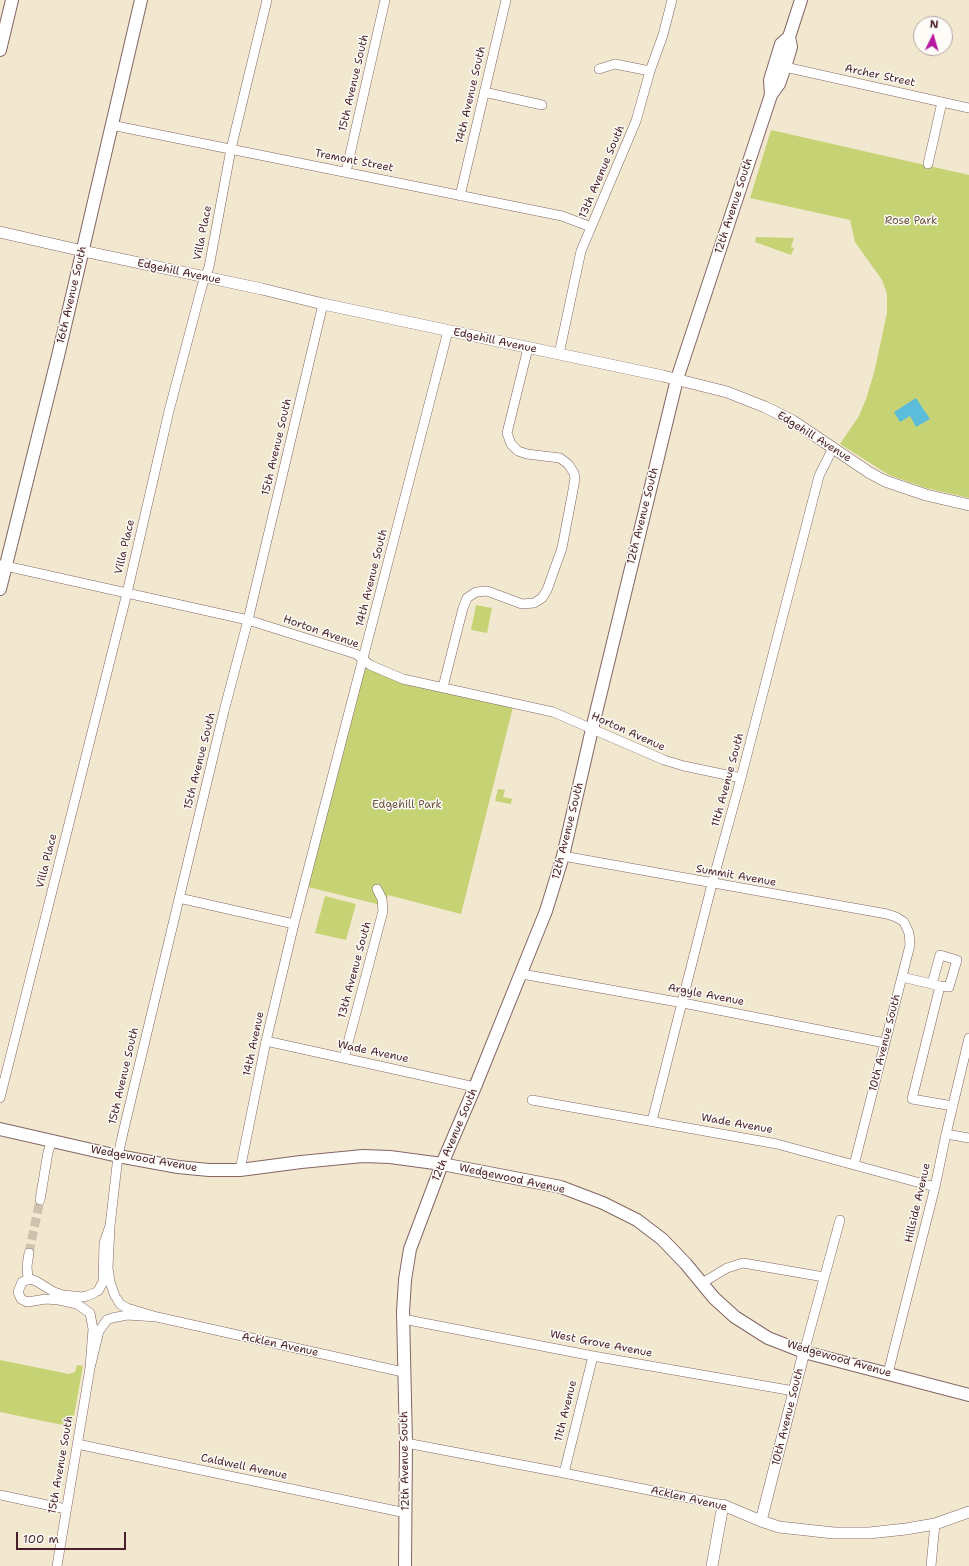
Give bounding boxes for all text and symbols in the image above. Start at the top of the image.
north arrow [913,16,953,56]
text: N [929,17,939,32]
street label: 15th Avenue South [336,33,372,133]
street label: 14th Avenue South [453,45,489,145]
street label: Archer Street [844,62,916,90]
street label: 13th Avenue South [576,123,628,221]
street label: Tremont Street [313,147,395,175]
street label: 12th Avenue South [712,157,756,255]
street label: Villa Place [191,204,215,262]
park label: Rose Park [885,214,937,228]
street label: 16th Avenue South [54,245,90,345]
street label: Edgehill Avenue [136,257,222,287]
street label: Edgehill Avenue [452,326,538,356]
street label: 15th Avenue South [259,397,295,497]
street label: Edgehill Avenue [774,409,854,465]
street label: 12th Avenue South [625,466,661,566]
street label: Villa Place [112,518,138,576]
street label: 14th Avenue South [354,528,390,628]
street label: Horton Avenue [281,613,361,651]
street label: Horton Avenue [589,710,667,754]
street label: 15th Avenue South [182,711,218,811]
street label: 11th Avenue South [709,732,747,828]
street label: 12th Avenue South [550,781,586,881]
park label: Edgehill Park [372,798,442,812]
street label: Villa Place [34,832,60,890]
street label: Summit Avenue [695,862,777,890]
street label: 13th Avenue South [336,920,374,1020]
street label: Argyle Avenue [667,981,745,1009]
street label: 10th Avenue South [866,993,904,1093]
street label: 14th Avenue [241,1010,267,1078]
street label: 15th Avenue South [106,1026,142,1126]
street label: Wade Avenue [336,1038,410,1066]
street label: 12th Avenue South [429,1087,481,1183]
street label: Wade Avenue [700,1111,774,1137]
street label: Wedgewood Avenue [90,1143,198,1175]
street label: Wedgewood Avenue [458,1161,566,1197]
street label: Hillside Avenue [902,1162,934,1244]
street label: West Grove Avenue [549,1328,653,1360]
street label: Acklen Avenue [240,1330,320,1360]
street label: Wedgewood Avenue [785,1338,893,1380]
street label: 10th Avenue South [769,1367,807,1467]
street label: 11th Avenue [552,1379,580,1443]
street label: 12th Avenue South [398,1411,412,1511]
street label: 15th Avenue South [46,1415,76,1515]
street label: Caldwell Avenue [200,1451,288,1483]
street label: Acklen Avenue [649,1484,729,1514]
scale bar [18,1524,128,1550]
text: 100 m [23,1531,59,1547]

